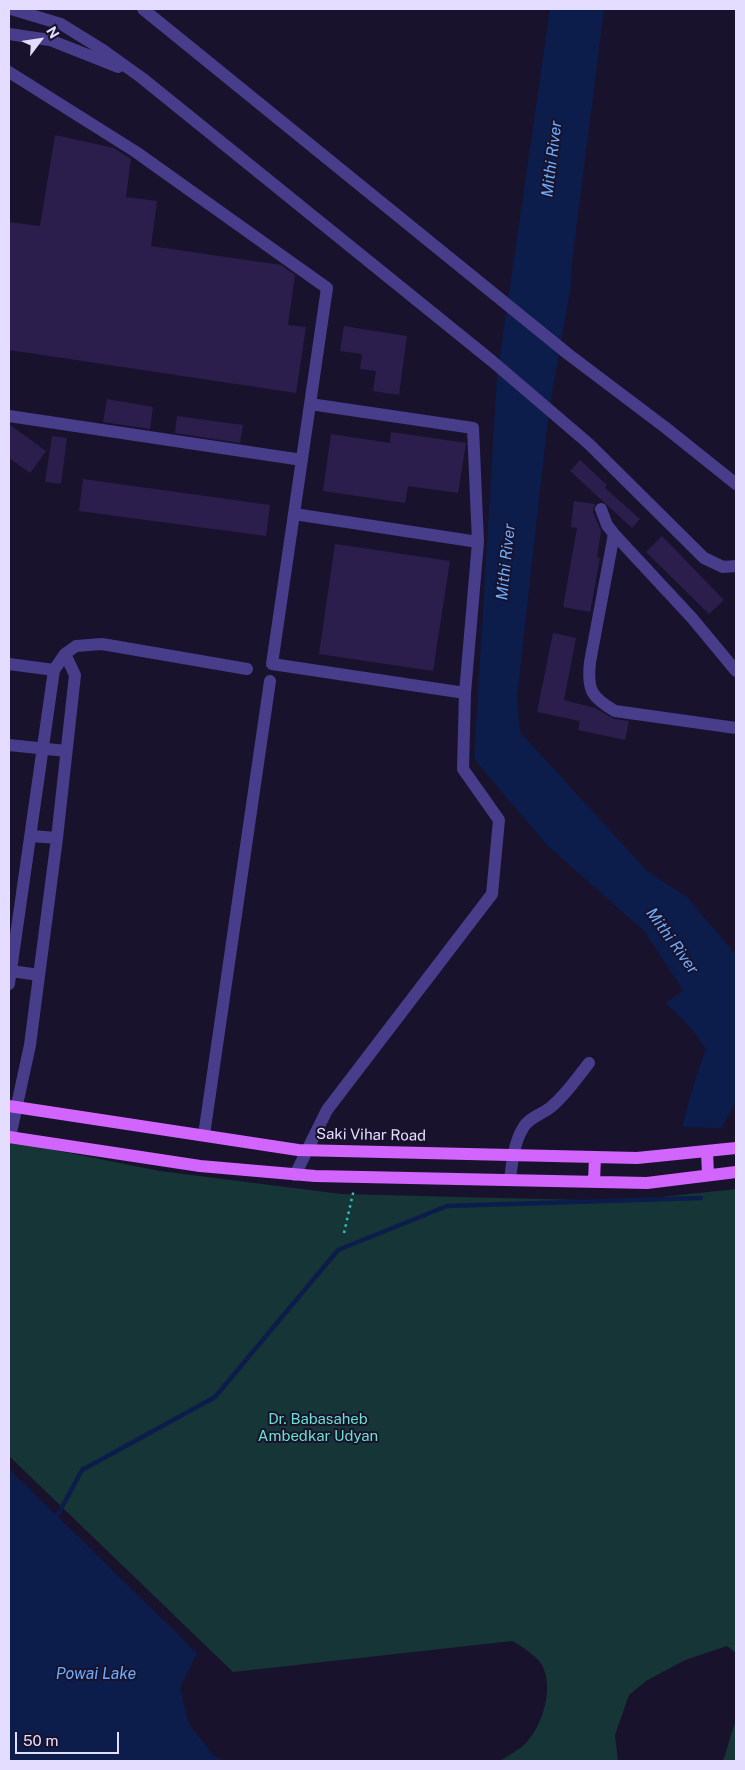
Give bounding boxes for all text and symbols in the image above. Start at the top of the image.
north arrow [15,15,65,65]
text: N [43,23,63,41]
water label: Mithi River [538,120,566,198]
water label: Mithi River [492,523,520,601]
water label: Mithi River [642,904,702,978]
street label: Saki Vihar Road [316,1125,426,1145]
park label: Dr. Babasaheb Ambedkar Udyan [258,1410,378,1445]
water label: Powai Lake [56,1664,136,1684]
scale bar [18,1722,121,1754]
text: 50 m [23,1732,58,1749]

